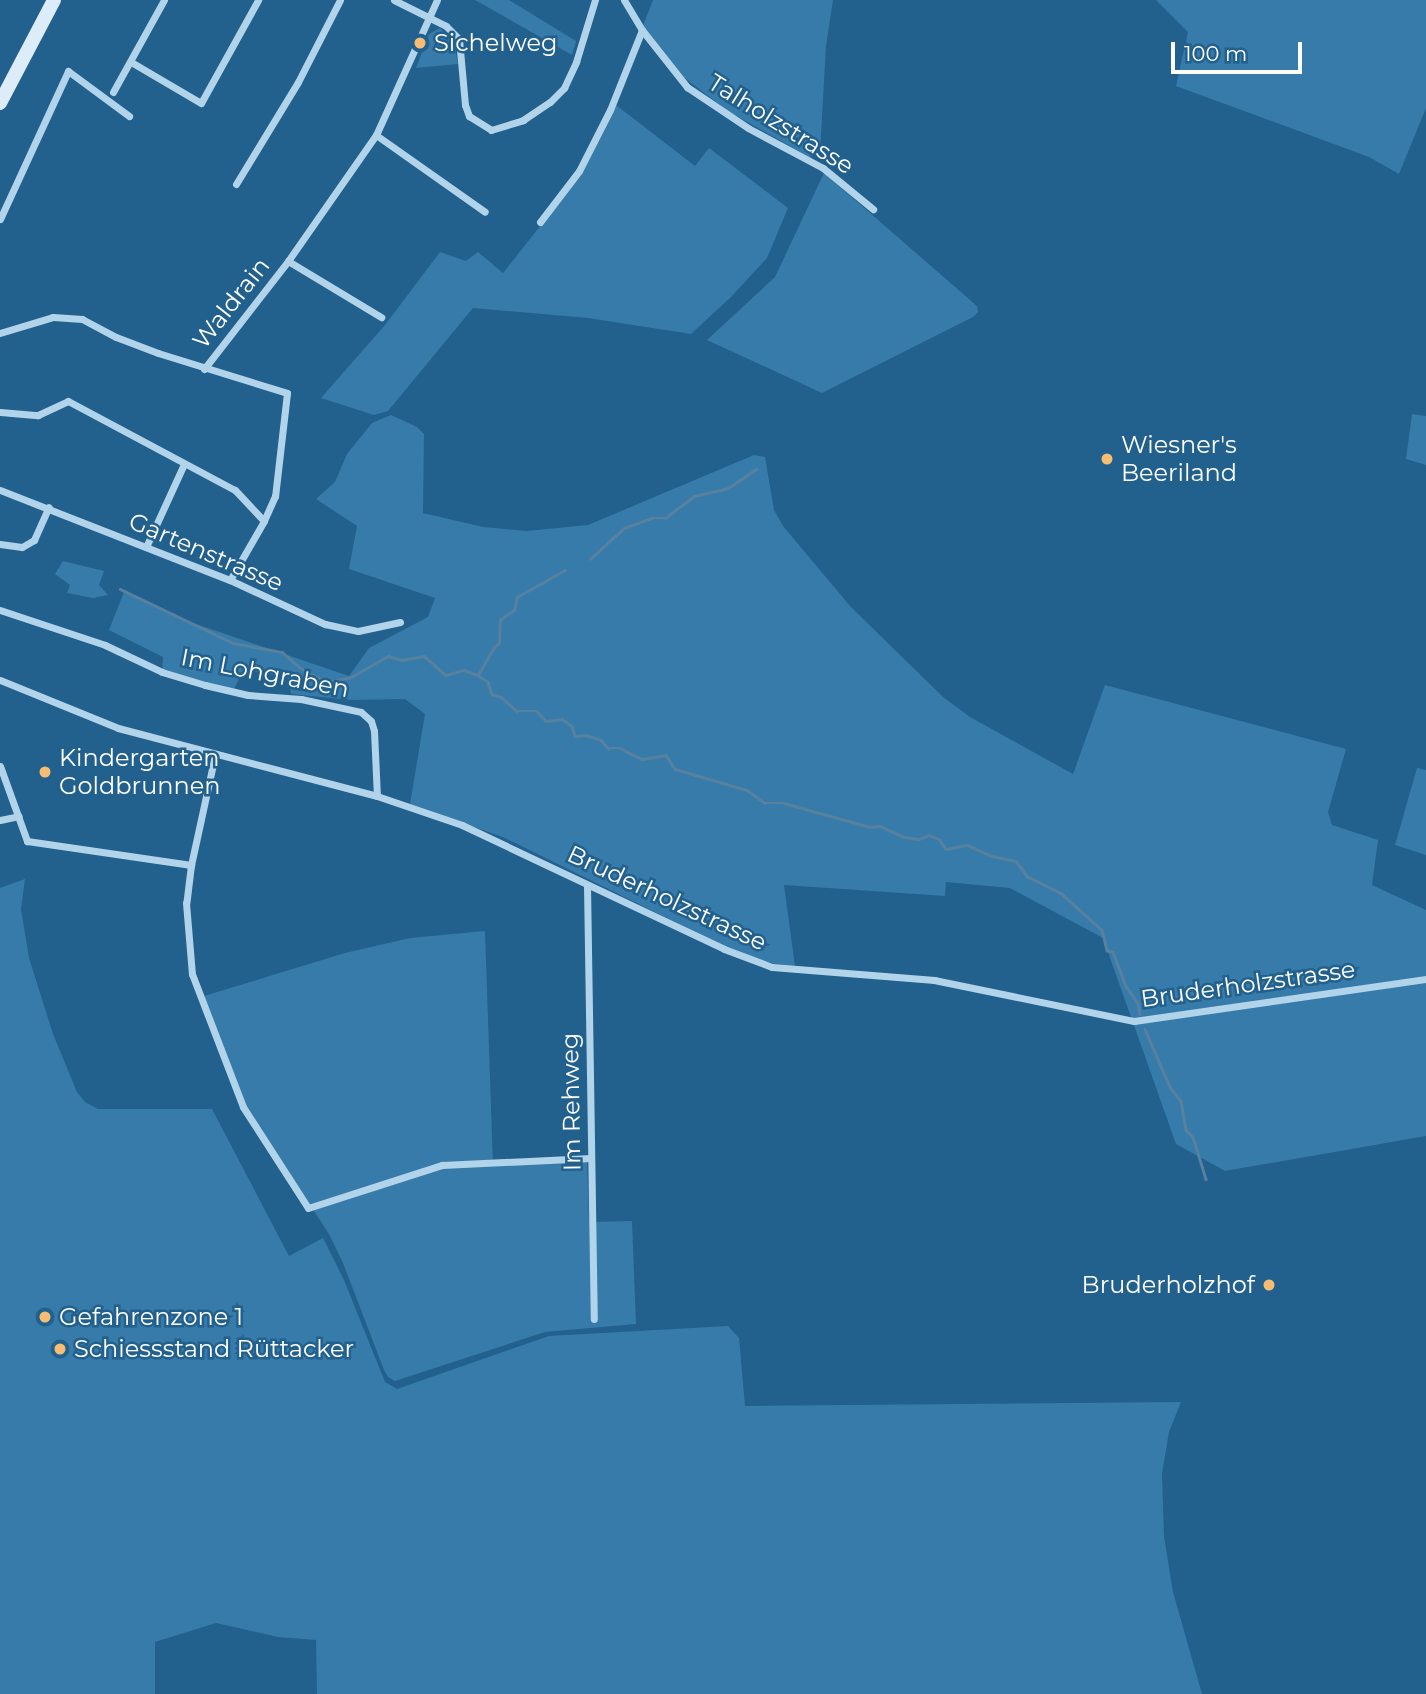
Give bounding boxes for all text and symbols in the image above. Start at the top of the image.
scale bar [1174,28,1305,72]
place label: Sichelweg [434,29,557,57]
marker: Sichelweg [412,35,428,51]
text: 100 m [1184,41,1247,66]
street label: Talholzstrasse [703,68,859,180]
street label: Waldrain [186,252,276,354]
place label: Wiesner's Beeriland [1121,431,1237,487]
marker: Wiesner's Beeriland [1099,451,1115,467]
street label: Gartenstrasse [124,507,288,597]
street label: Im Lohgraben [179,643,351,703]
place label: Kindergarten Goldbrunnen [59,744,221,800]
marker: Kindergarten Goldbrunnen [37,764,53,780]
street label: Bruderholzstrasse [563,839,771,957]
street label: Bruderholzstrasse [1139,955,1357,1013]
street label: Im Rehweg [555,1033,587,1171]
place label: Bruderholzhof [1082,1271,1255,1299]
marker: Bruderholzhof [1261,1277,1277,1293]
place label: Gefahrenzone 1 [59,1303,243,1331]
marker: Gefahrenzone 1 [37,1309,53,1325]
place label: Schiessstand Rüttacker [74,1335,354,1363]
marker: Schiessstand Rüttacker [52,1341,68,1357]

